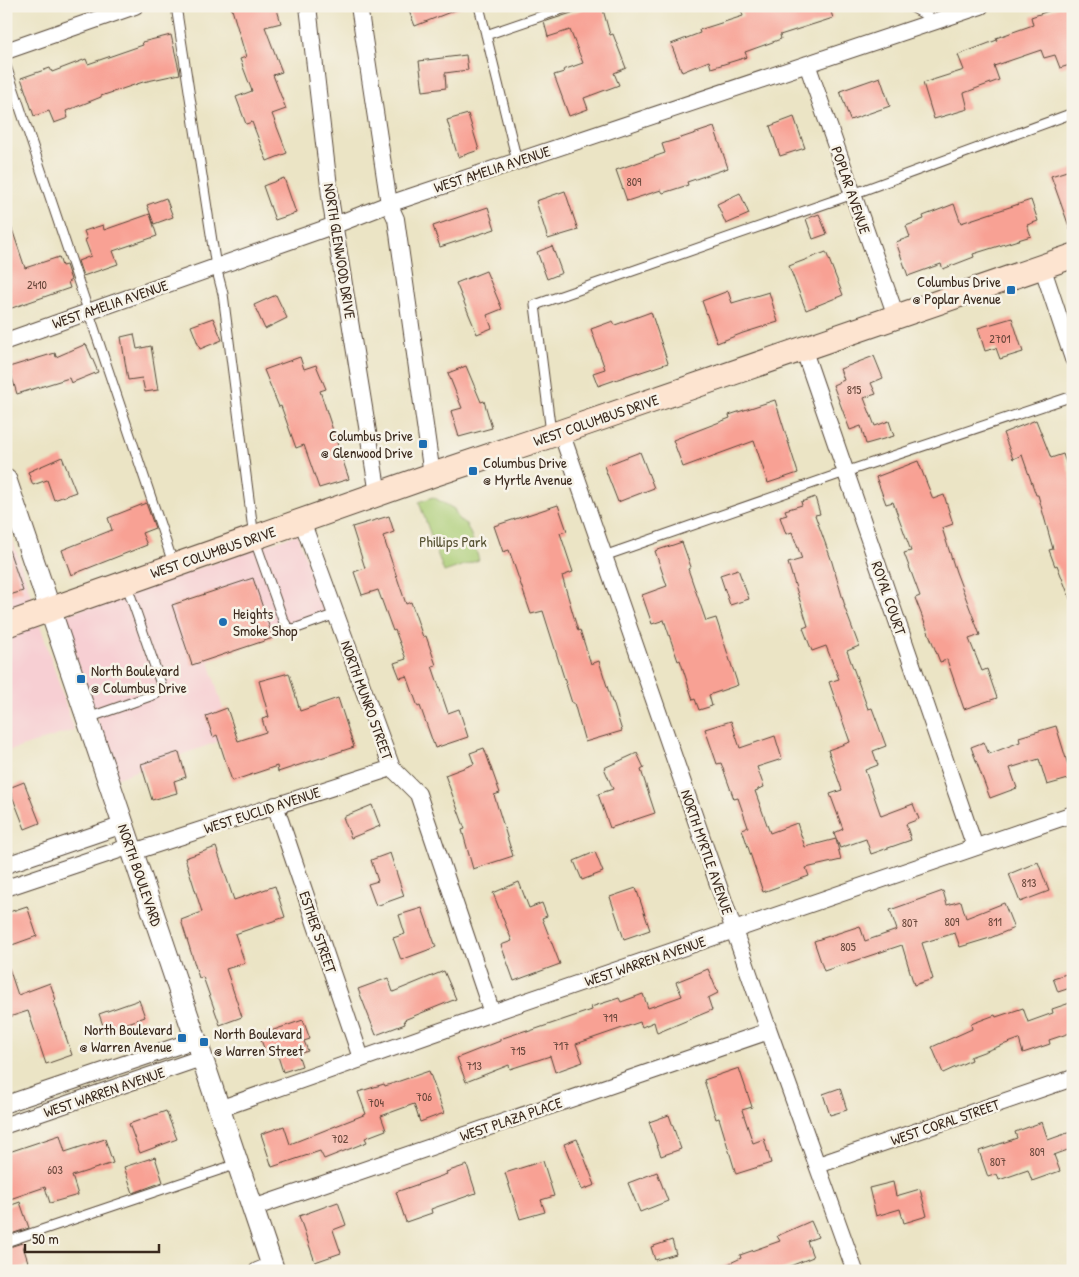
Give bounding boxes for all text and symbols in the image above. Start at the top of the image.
street label: WEST AMELIA AVENUE [431,140,553,198]
street label: POPLAR AVENUE [826,143,876,237]
house number: 809 [627,173,642,190]
street label: NORTH GLENWOOD DRIVE [319,182,361,321]
place label: Columbus Drive @ Poplar Avenue [912,271,1001,309]
street label: WEST AMELIA AVENUE [49,274,171,334]
house number: 2410 [27,276,47,293]
marker: Columbus Drive @ Poplar Avenue [1005,284,1017,296]
house number: 2701 [989,330,1011,347]
house number: 815 [847,381,861,398]
street label: WEST COLUMBUS DRIVE [531,389,662,451]
place label: Columbus Drive @ Glenwood Drive [321,425,413,463]
marker: Columbus Drive @ Glenwood Drive [417,438,429,450]
place label: Columbus Drive @ Myrtle Avenue [483,452,572,490]
marker: Columbus Drive @ Myrtle Avenue [467,465,479,477]
street label: WEST COLUMBUS DRIVE [148,521,279,583]
park label: Phillips Park [419,531,487,552]
street label: ROYAL COURT [867,558,912,639]
place label: Heights Smoke Shop [233,603,298,641]
marker: Heights Smoke Shop [217,616,229,628]
street label: NORTH MUNRO STREET [336,638,399,763]
place label: North Boulevard @ Columbus Drive [91,660,187,698]
marker: North Boulevard @ Columbus Drive [75,673,87,685]
street label: WEST EUCLID AVENUE [201,781,323,839]
street label: NORTH MYRTLE AVENUE [676,787,738,918]
street label: NORTH BOULEVARD [113,821,168,930]
house number: 813 [1022,874,1036,891]
street label: ESTHER STREET [294,888,342,977]
house number: 809 [945,913,960,930]
house number: 811 [988,913,1002,930]
house number: 807 [902,914,918,931]
street label: WEST WARREN AVENUE [582,930,709,992]
house number: 805 [840,938,856,955]
house number: 719 [603,1009,618,1026]
place label: North Boulevard @ Warren Avenue [79,1019,172,1057]
place label: North Boulevard @ Warren Street [214,1023,304,1061]
marker: North Boulevard @ Warren Avenue [176,1032,188,1044]
marker: North Boulevard @ Warren Street [198,1036,210,1048]
house number: 717 [553,1037,569,1054]
house number: 715 [510,1042,526,1059]
house number: 713 [466,1057,482,1074]
street label: WEST WARREN AVENUE [41,1061,168,1123]
house number: 706 [416,1088,432,1105]
street label: WEST PLAZA PLACE [457,1092,565,1146]
street label: WEST CORAL STREET [888,1093,1003,1150]
house number: 704 [368,1094,384,1111]
house number: 702 [332,1130,349,1147]
house number: 809 [1030,1143,1045,1160]
house number: 807 [990,1153,1006,1170]
house number: 603 [47,1161,63,1178]
scale bar [25,1222,159,1254]
text: 50 m [32,1228,59,1249]

